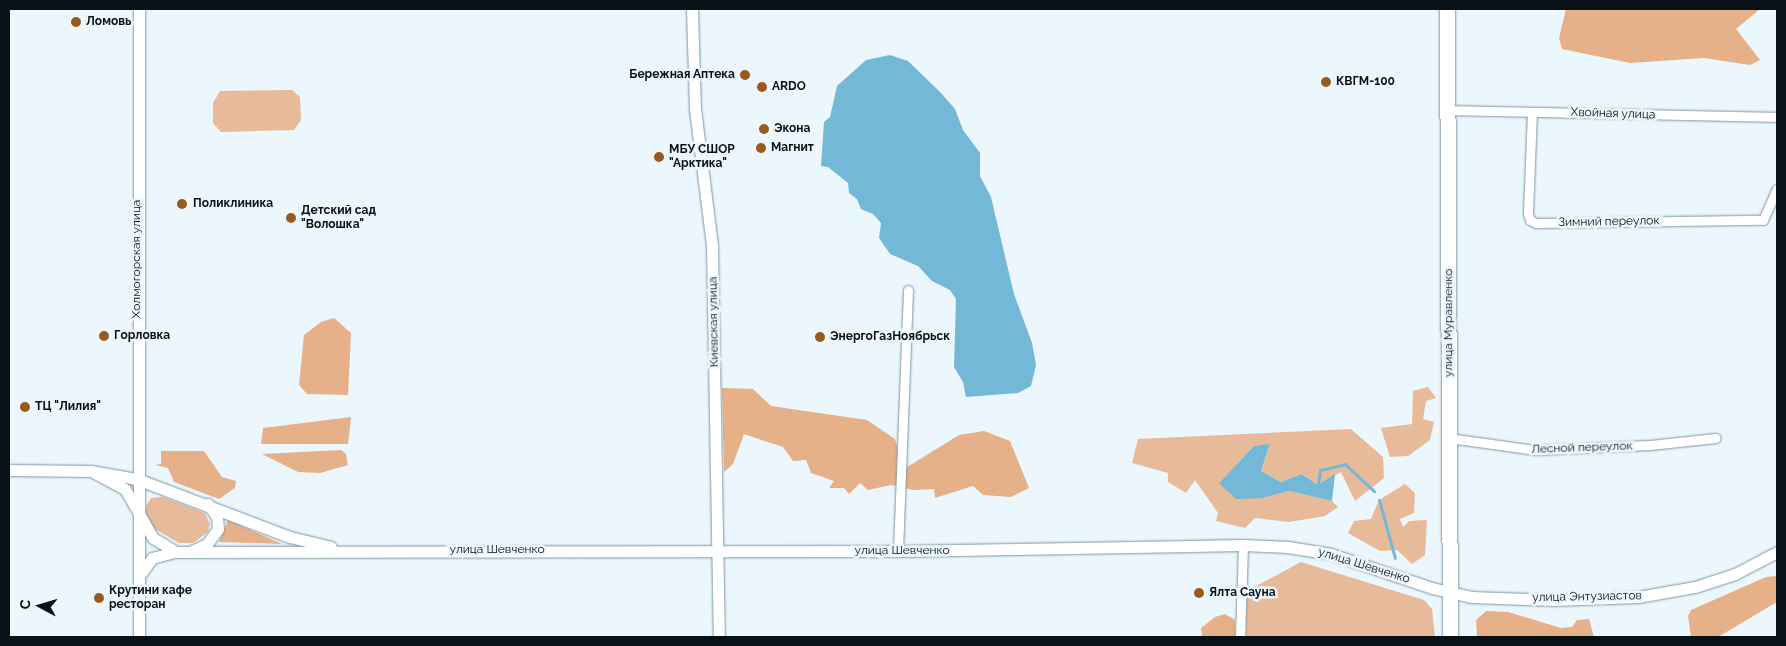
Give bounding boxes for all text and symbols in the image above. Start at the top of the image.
place label: Ломовь [86,15,131,29]
marker: Ломовь [70,16,82,28]
place label: Бережная Аптека [629,68,735,82]
marker: Бережная Аптека [739,69,751,81]
place label: КВГМ-100 [1336,75,1395,89]
marker: КВГМ-100 [1320,76,1332,88]
place label: ARDO [772,80,806,94]
marker: ARDO [756,81,768,93]
street label: Хвойная улица [1570,105,1656,123]
place label: Экона [774,122,810,136]
marker: Экона [758,123,770,135]
place label: Магнит [771,141,814,155]
marker: Магнит [755,142,767,154]
place label: МБУ СШОР "Арктика" [669,143,735,171]
marker: МБУ СШОР "Арктика" [653,151,665,163]
marker: Поликлиника [175,197,189,211]
place label: Поликлиника [193,197,273,211]
street label: Холмогорская улица [130,199,144,319]
place label: Детский сад "Волошка" [301,204,376,232]
marker: Детский сад "Волошка" [285,212,297,224]
street label: Зимний переулок [1558,214,1660,230]
street label: улица Муравленко [1442,269,1456,377]
street label: Киевская улица [706,276,722,368]
place label: Горловка [114,329,170,343]
marker: Горловка [98,330,110,342]
place label: ЭнергоГазНоябрьск [830,330,950,344]
marker: ЭнергоГазНоябрьск [814,331,826,343]
place label: ТЦ "Лилия" [35,400,101,414]
marker: ТЦ "Лилия" [19,401,31,413]
street label: Лесной переулок [1531,439,1633,457]
street label: улица Шевченко [449,543,545,557]
street label: улица Шевченко [854,544,950,558]
street label: улица Шевченко [1316,545,1412,587]
north arrow [15,581,65,631]
place label: Крутини кафе ресторан [109,584,192,612]
place label: Ялта Сауна [1209,586,1276,600]
marker: Ялта Сауна [1193,587,1205,599]
street label: улица Энтузиастов [1532,589,1642,605]
marker: Крутини кафе ресторан [93,592,105,604]
text: С [17,599,34,610]

